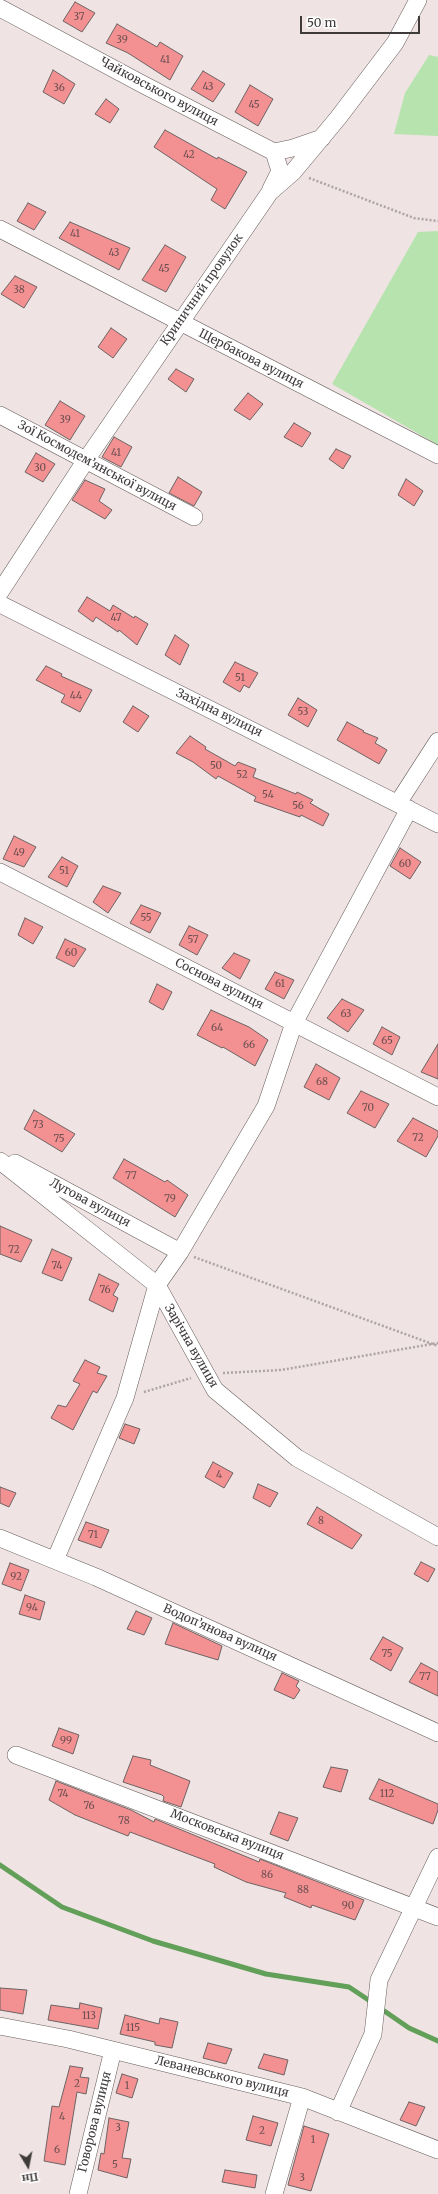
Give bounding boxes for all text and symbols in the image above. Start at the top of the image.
scale bar [302,8,422,34]
house number: 37 [73,11,85,23]
text: 50 m [307,15,336,30]
house number: 39 [116,34,128,46]
house number: 41 [160,54,170,66]
street label: Чайковського вулиця [97,55,221,129]
house number: 43 [202,81,214,93]
house number: 36 [53,82,65,94]
house number: 45 [248,99,260,111]
house number: 42 [183,149,195,161]
house number: 41 [70,228,80,240]
street label: Криничний провулок [158,231,246,349]
house number: 43 [108,247,120,259]
house number: 45 [158,263,170,275]
house number: 38 [13,284,25,296]
street label: Щербакова вулиця [196,326,306,392]
house number: 39 [59,414,71,426]
street label: Зої Космодем’янської вулиця [15,418,179,514]
house number: 41 [111,447,121,459]
house number: 30 [34,462,46,474]
house number: 47 [111,612,121,624]
house number: 51 [235,672,245,684]
street label: Західна вулиця [173,686,265,740]
house number: 44 [70,690,82,702]
house number: 53 [297,706,309,718]
house number: 50 [210,760,222,772]
house number: 52 [236,769,248,781]
house number: 54 [262,789,274,801]
house number: 56 [292,800,304,812]
house number: 49 [13,847,25,859]
house number: 60 [399,858,411,870]
house number: 51 [59,865,69,877]
house number: 55 [140,912,152,924]
house number: 57 [187,934,199,946]
house number: 60 [65,947,77,959]
street label: Соснова вулиця [172,956,266,1012]
house number: 61 [275,978,285,990]
house number: 63 [340,1008,352,1020]
house number: 64 [211,1022,223,1034]
house number: 65 [381,1035,393,1047]
house number: 66 [243,1039,255,1051]
house number: 68 [316,1076,328,1088]
house number: 70 [362,1102,374,1114]
house number: 73 [32,1119,44,1131]
house number: 72 [412,1132,424,1144]
house number: 75 [53,1133,65,1145]
house number: 77 [125,1170,137,1182]
street label: Лугова вулиця [47,1176,133,1230]
house number: 79 [164,1193,176,1205]
house number: 72 [8,1244,20,1256]
house number: 74 [52,1260,62,1272]
house number: 76 [99,1284,111,1296]
street label: Зарічна вулиця [161,1302,221,1390]
house number: 4 [216,1469,222,1481]
house number: 8 [318,1515,324,1527]
house number: 71 [88,1529,98,1541]
house number: 92 [10,1571,22,1583]
street label: Водоп’янова вулиця [161,1601,279,1665]
house number: 94 [26,1602,38,1614]
house number: 75 [381,1648,393,1660]
house number: 77 [419,1671,431,1683]
house number: 99 [60,1735,72,1747]
house number: 74 [58,1788,68,1800]
house number: 112 [380,1788,394,1800]
house number: 76 [83,1800,95,1812]
street label: Московська вулиця [168,1807,286,1863]
house number: 78 [118,1815,130,1827]
house number: 86 [261,1869,273,1881]
house number: 88 [297,1884,309,1896]
house number: 90 [342,1900,354,1912]
house number: 113 [82,2010,96,2022]
house number: 115 [126,2022,140,2034]
street label: Леваневського вулиця [154,2053,290,2101]
street label: Говорова вулиця [75,2070,115,2174]
house number: 2 [74,2078,80,2090]
house number: 1 [125,2080,129,2092]
house number: 4 [59,2111,65,2123]
house number: 3 [115,2122,121,2134]
house number: 2 [259,2125,265,2137]
house number: 1 [311,2134,315,2146]
house number: 6 [54,2144,60,2156]
north arrow [8,2146,48,2186]
house number: 5 [112,2159,118,2171]
text: Пн [21,2169,39,2186]
house number: 3 [299,2172,305,2184]

